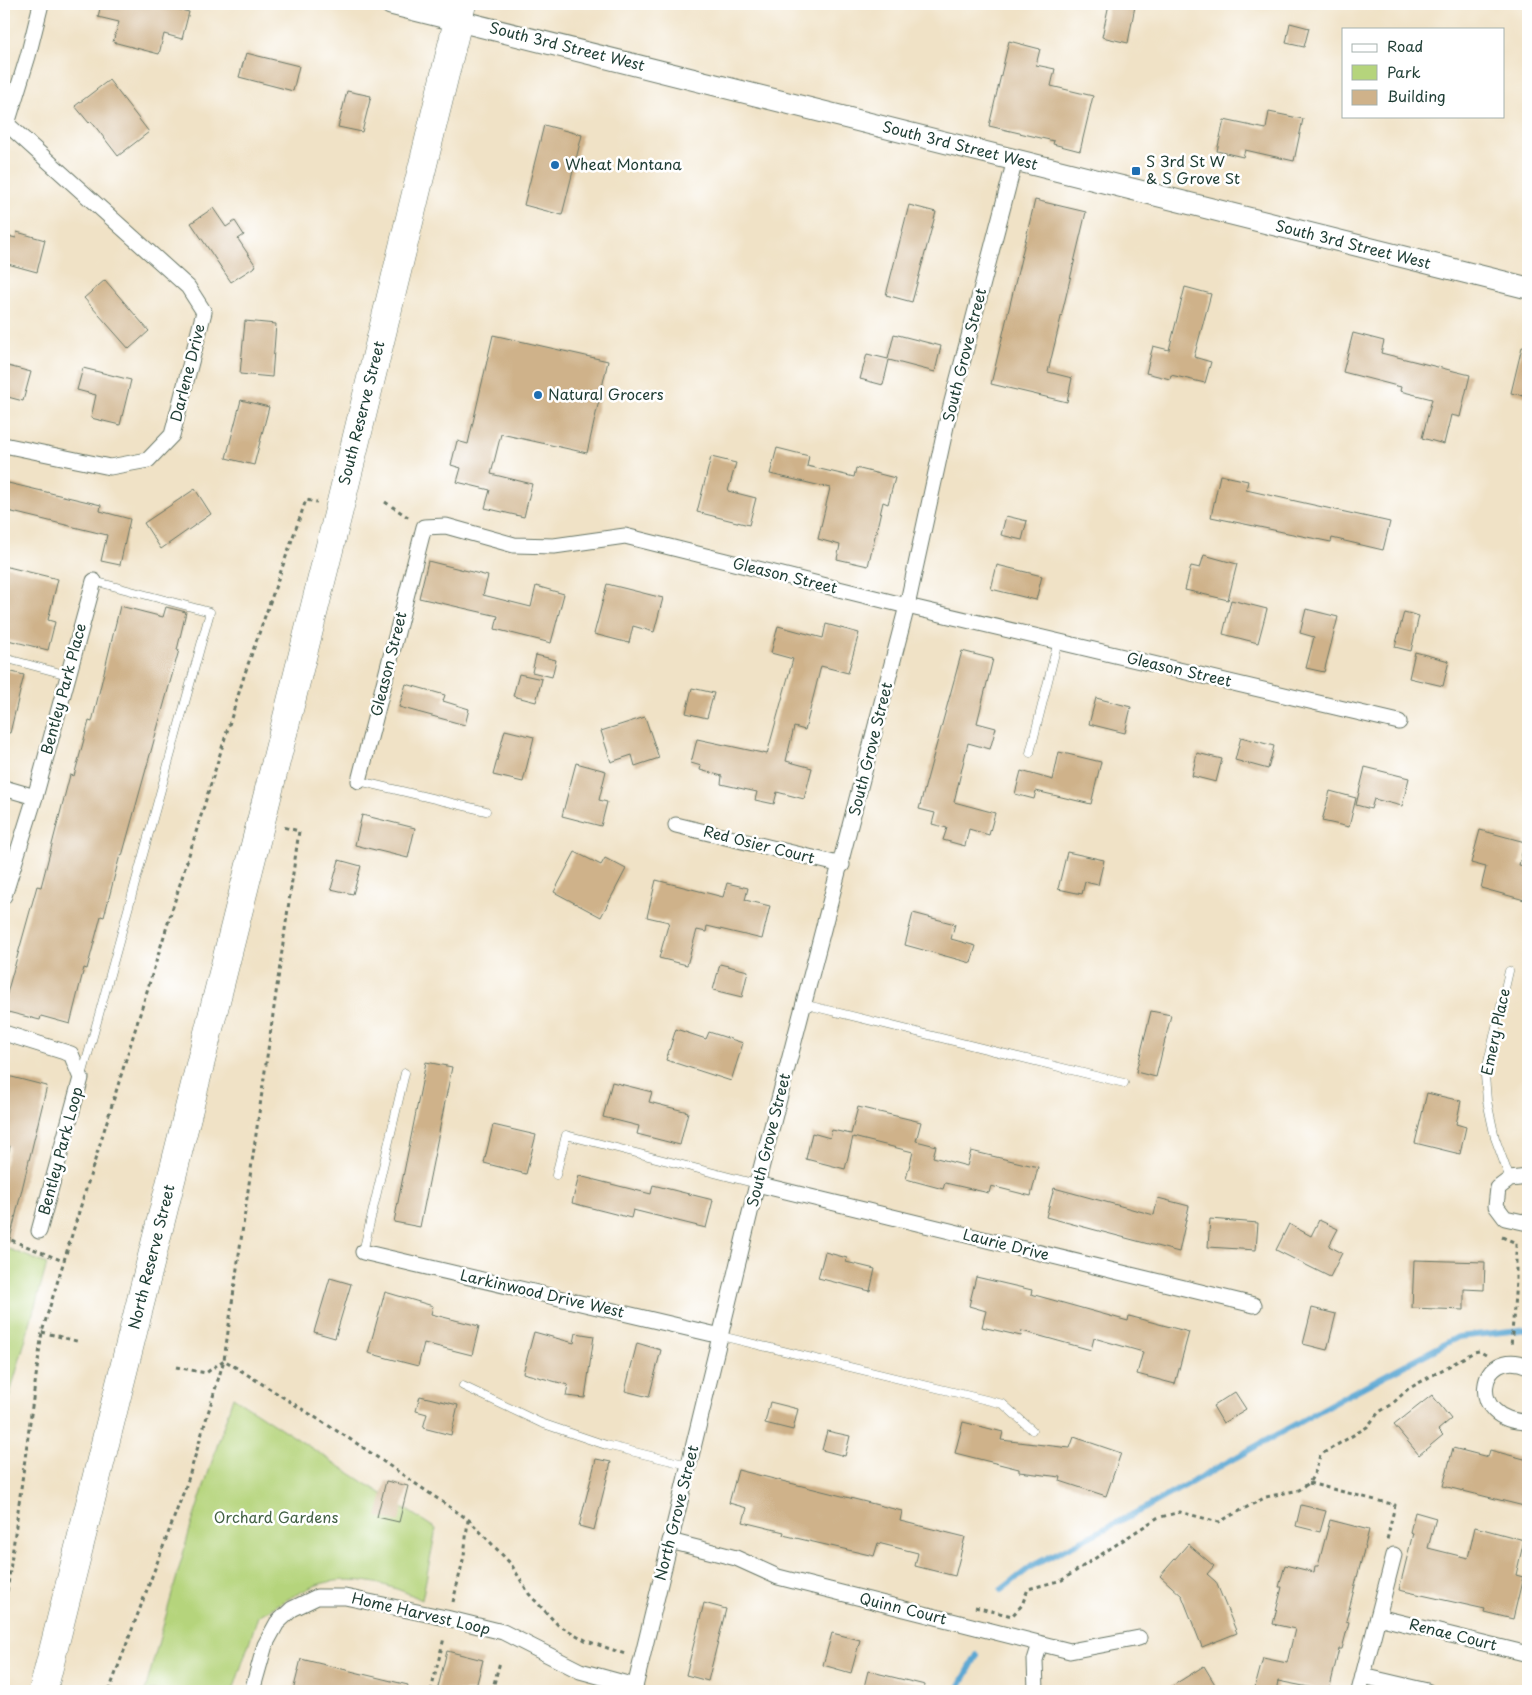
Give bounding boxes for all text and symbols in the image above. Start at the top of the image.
street label: South 3rd Street West [487,15,647,76]
legend [1342,28,1504,118]
text: Road [1387,34,1423,57]
text: Park [1387,60,1421,83]
text: Building [1387,84,1446,107]
street label: South 3rd Street West [880,114,1040,175]
place label: S 3rd St W & S Grove St [1146,149,1240,189]
place label: Wheat Montana [565,152,682,175]
marker: Wheat Montana [549,159,561,171]
marker: S 3rd St W & S Grove St [1130,165,1142,177]
street label: South 3rd Street West [1273,213,1433,274]
street label: South Grove Street [936,285,991,424]
street label: Darlene Drive [163,321,210,424]
street label: South Reserve Street [331,338,390,487]
place label: Natural Grocers [548,382,664,405]
marker: Natural Grocers [532,389,544,401]
street label: Gleason Street [731,550,840,599]
street label: Gleason Street [363,609,412,718]
street label: Bentley Park Place [34,620,91,757]
street label: Gleason Street [1125,645,1234,692]
street label: South Grove Street [842,679,897,818]
street label: Red Osier Court [701,819,817,868]
street label: Emery Place [1474,986,1515,1077]
street label: South Grove Street [740,1070,795,1209]
street label: Bentley Park Loop [31,1084,88,1217]
street label: North Reserve Street [121,1182,180,1332]
street label: Laurie Drive [961,1222,1052,1265]
street label: Larkinwood Drive West [458,1262,627,1323]
street label: North Grove Street [648,1443,703,1583]
park label: Orchard Gardens [214,1505,338,1528]
street label: Home Harvest Loop [350,1585,493,1640]
street label: Quinn Court [857,1586,949,1629]
street label: Renae Court [1407,1612,1500,1656]

